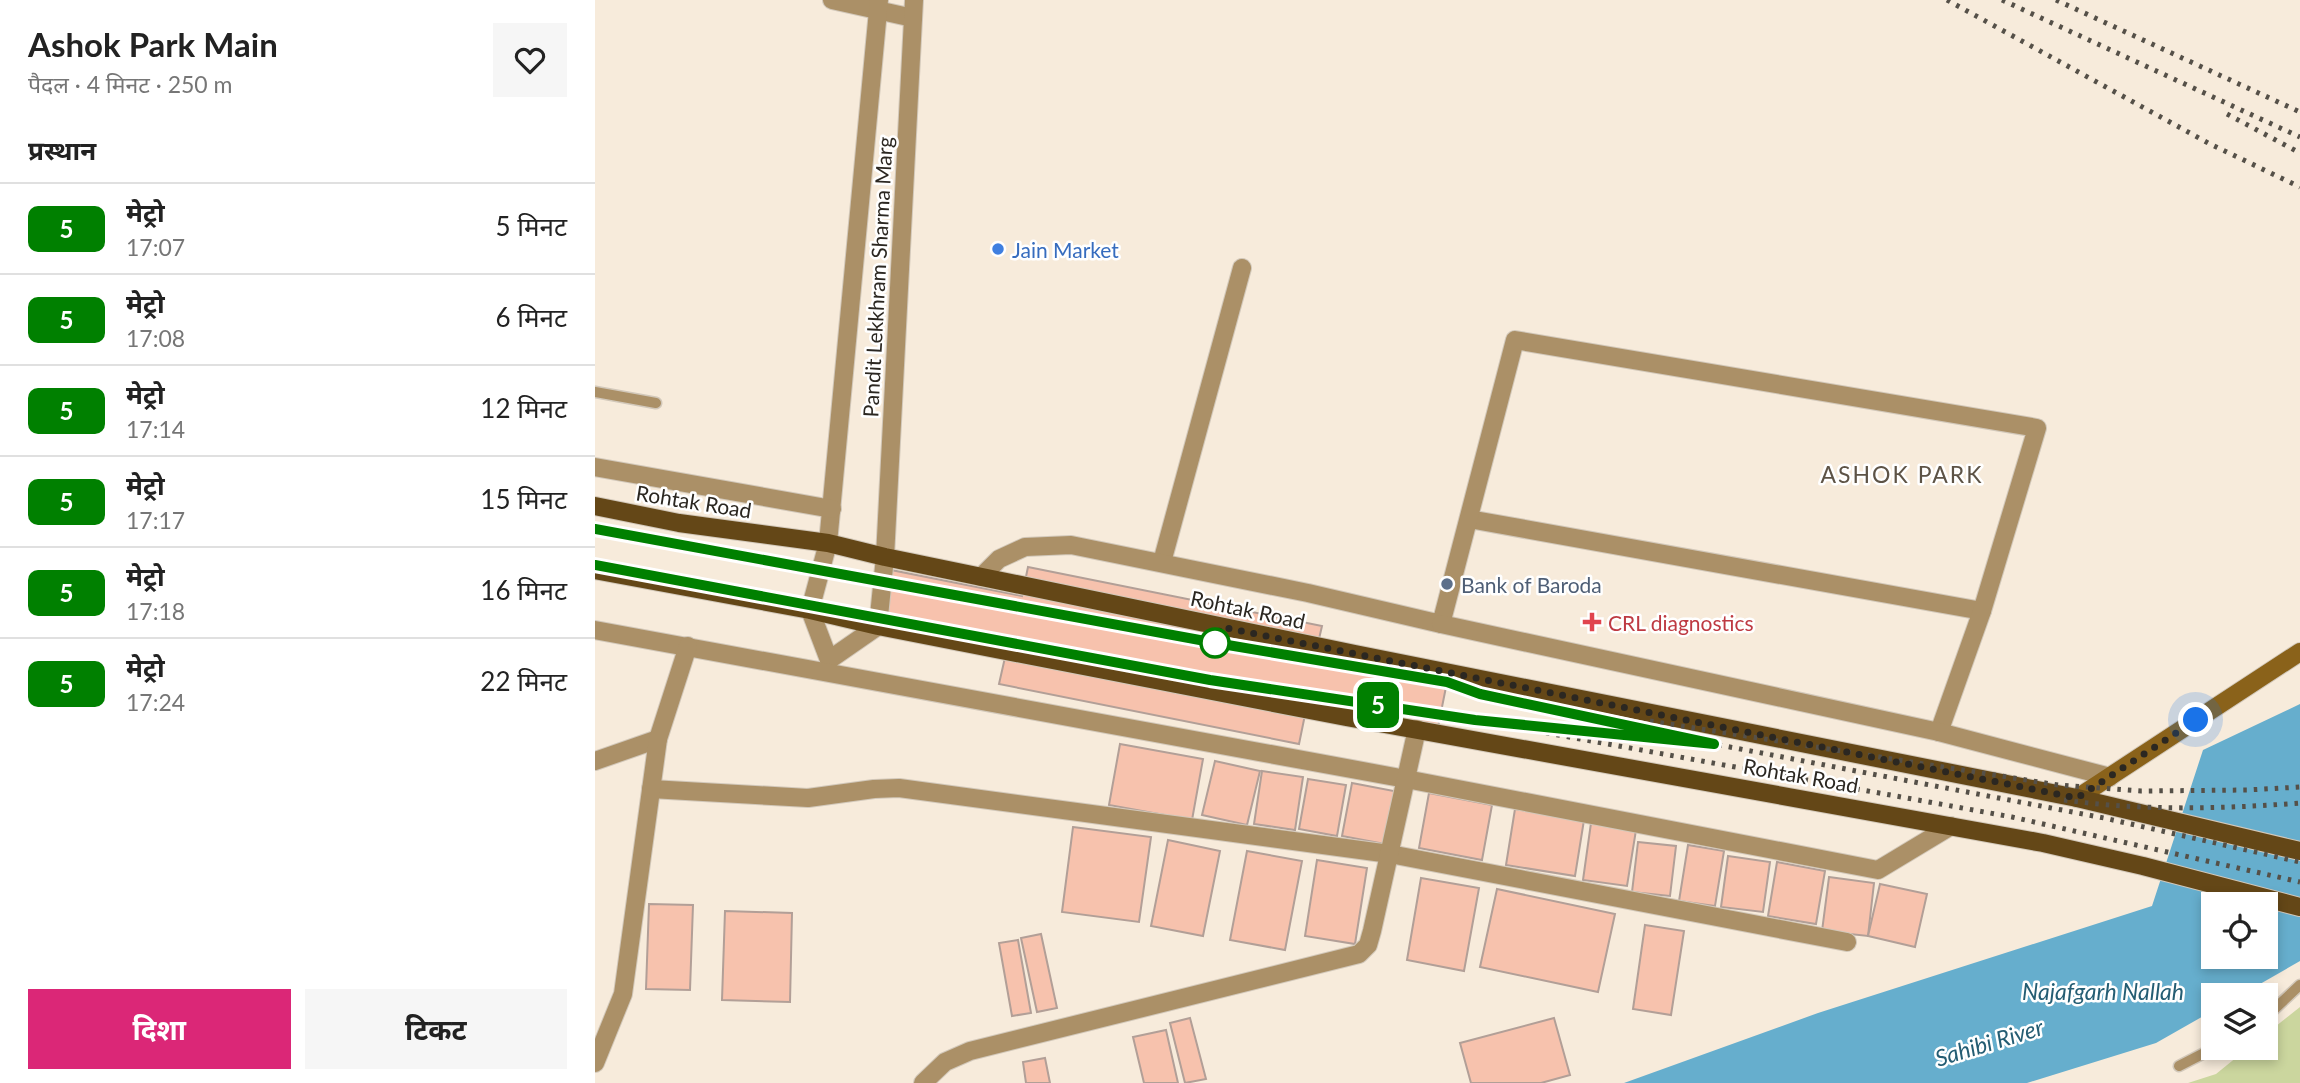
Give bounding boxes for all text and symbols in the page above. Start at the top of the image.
button: heart [493,23,567,97]
text: Ashok Park Main [28,24,278,64]
text: पैदल · 4 मिनट · 250 m [28,70,233,98]
text: प्रस्थान [28,134,96,166]
street label: Pandit Lekkhram Sharma Marg [857,136,897,418]
text: मेट्रो [126,196,165,228]
text: 5 मिनट [495,210,567,242]
text: 5 [60,214,73,243]
text: 17:07 [126,233,185,261]
place label: Jain Market [1012,237,1119,262]
marker: Jain Market [990,241,1006,257]
text: मेट्रो [126,287,165,319]
text: 6 मिनट [495,301,567,333]
text: 5 [60,305,73,334]
text: 17:08 [126,324,185,352]
text: मेट्रो [126,378,165,410]
text: 12 मिनट [480,392,567,424]
text: 5 [60,396,73,425]
text: 17:14 [126,415,185,443]
district label: ASHOK PARK [1820,460,1984,488]
text: मेट्रो [126,469,165,501]
street label: Rohtak Road [634,480,754,522]
text: 15 मिनट [480,483,567,515]
text: 5 [60,487,73,516]
text: 17:17 [126,506,185,534]
text: मेट्रो [126,560,165,592]
place label: Bank of Baroda [1461,572,1602,597]
text: 16 मिनट [480,574,567,606]
marker: Bank of Baroda [1439,576,1455,592]
text: 5 [60,578,73,607]
street label: Rohtak Road [1188,585,1308,633]
text: 17:18 [126,597,185,625]
place label: CRL diagnostics [1608,610,1754,635]
marker: CRL diagnostics [1582,612,1602,632]
unlabelled marker [1200,628,1230,658]
text: मेट्रो [126,651,165,683]
text: 22 मिनट [480,665,567,697]
text: 5 [60,669,73,698]
line badge: 5 [1355,682,1401,728]
text: 17:24 [126,688,185,716]
text: 5 [1371,690,1385,719]
your location [2178,702,2213,737]
street label: Rohtak Road [1741,753,1861,797]
map controls [2201,892,2278,1060]
button: locate [2201,892,2278,969]
water label: Najafgarh Nallah [2022,977,2184,1005]
button: layers [2201,983,2278,1060]
button: दिशा [28,989,291,1069]
button: टिकट [305,989,567,1069]
water label: Sahibi River [1931,1012,2048,1072]

